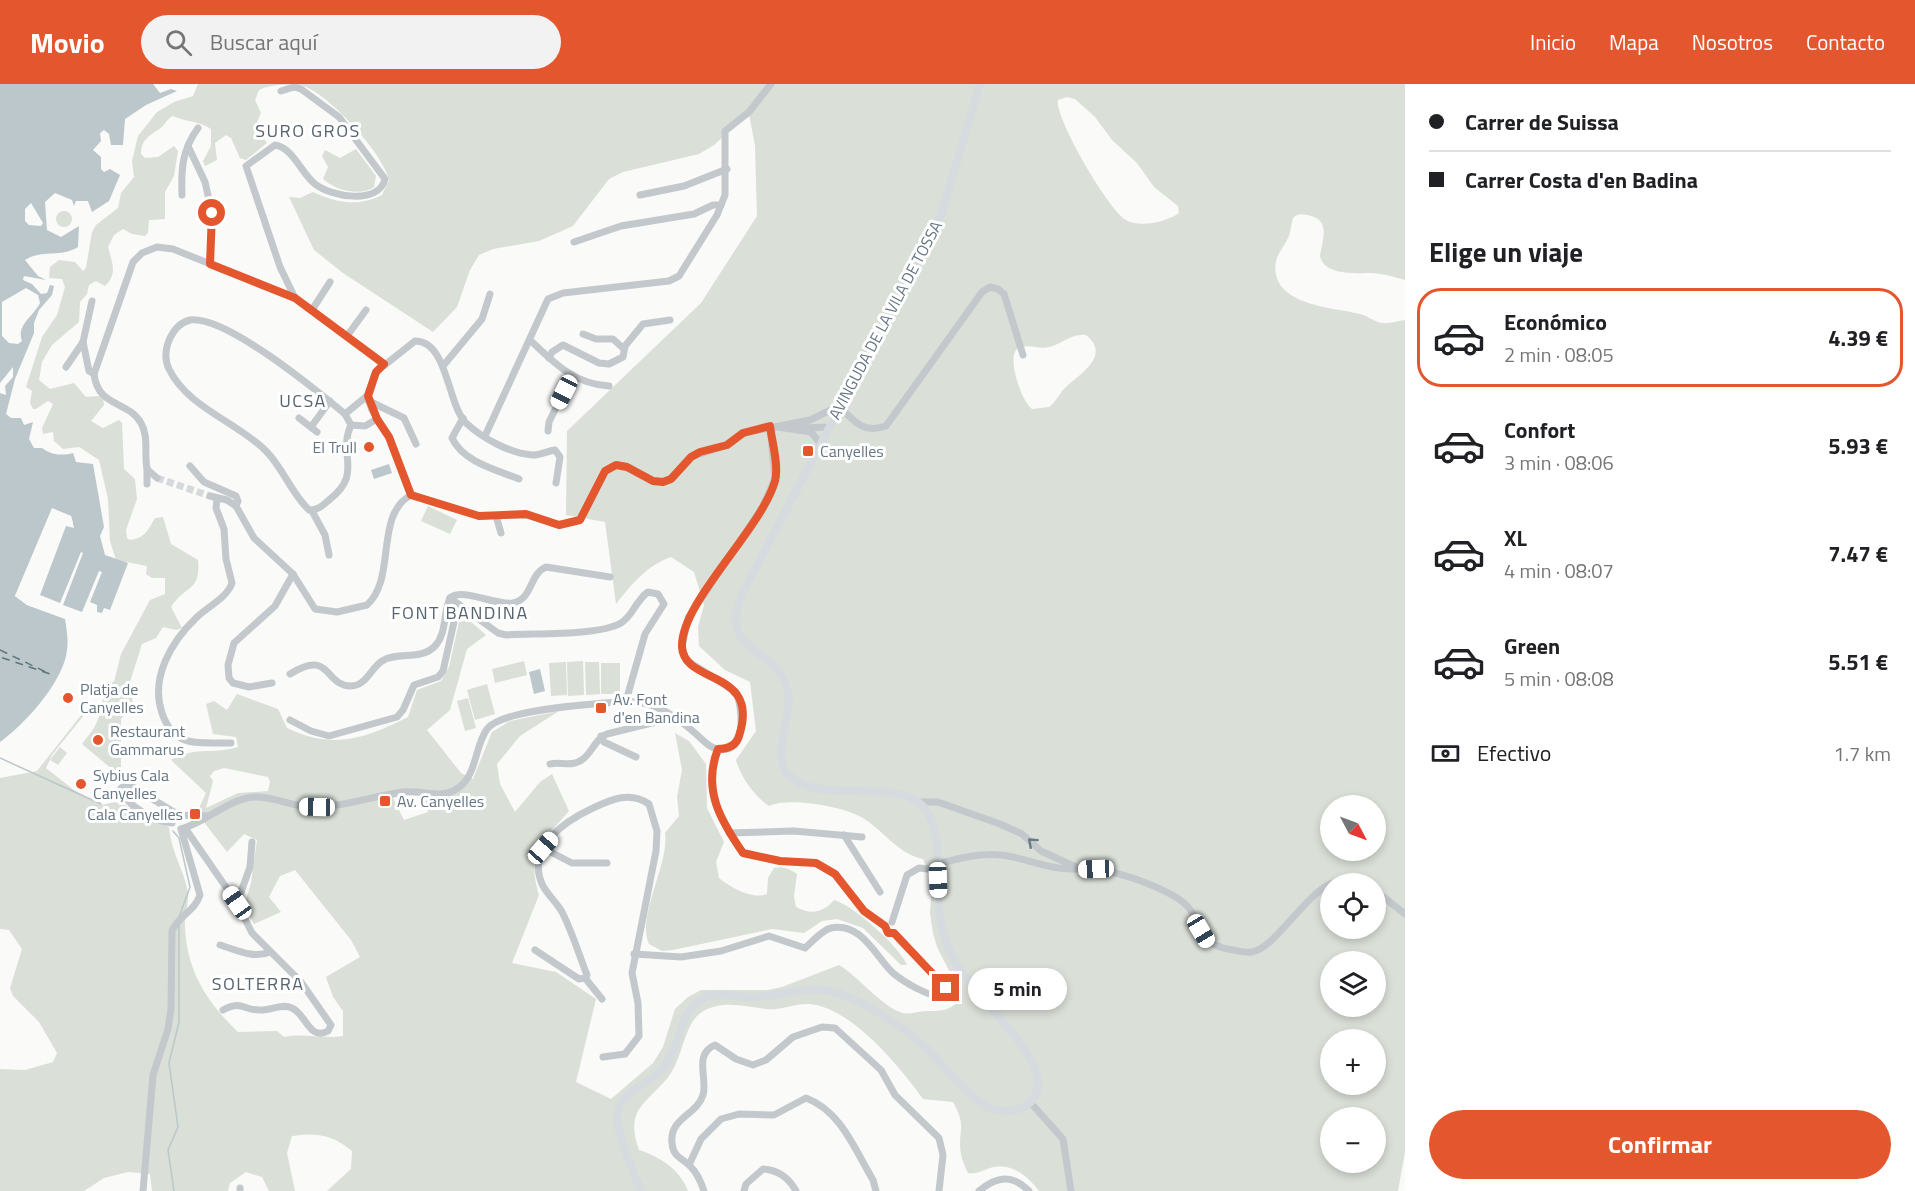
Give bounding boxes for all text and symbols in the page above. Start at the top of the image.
search box [141,15,561,69]
text: Movio [30,21,105,64]
text: Buscar aquí [210,25,317,59]
icon: search [162,26,195,59]
text: Inicio [1530,26,1576,58]
text: Mapa [1609,26,1659,58]
text: Nosotros [1692,26,1773,58]
text: Contacto [1806,26,1885,58]
text: Carrer de Suissa [1465,105,1619,139]
district label: SURO GROS [255,117,361,144]
text: Carrer Costa d'en Badina [1465,163,1698,197]
route start [198,199,225,226]
street label: AVINGUDA DE LA VILA DE TOSSA [822,216,948,424]
text: Elige un viaje [1429,231,1583,272]
text: Económico [1504,305,1607,339]
icon: car [1432,311,1486,365]
text: 4.39 € [1828,321,1888,355]
text: 2 min · 08:05 [1504,339,1614,370]
car [548,372,580,412]
district label: UCSA [279,387,327,414]
text: Confort [1504,413,1575,447]
icon: car [1432,419,1486,473]
text: 5.93 € [1828,429,1888,463]
place label: El Trull [312,435,357,459]
place label: Canyelles [820,439,884,463]
marker: El Trull [362,440,376,454]
marker: Canyelles [801,444,815,458]
text: 3 min · 08:06 [1504,447,1614,478]
text: XL [1504,521,1527,555]
icon: car [1432,527,1486,581]
text: 7.47 € [1828,537,1888,571]
text: 4 min · 08:07 [1504,555,1614,586]
district label: FONT BANDINA [391,599,529,626]
text: Green [1504,629,1560,663]
icon: car [1432,635,1486,689]
text: 5.51 € [1828,645,1888,679]
text: 5 min · 08:08 [1504,663,1614,694]
place label: Platja de Canyelles [80,677,144,719]
place label: Av. Font d'en Bandina [613,687,700,729]
marker: Platja de Canyelles [61,691,75,705]
marker: Av. Font d'en Bandina [594,701,608,715]
place label: Restaurant Gammarus [110,719,185,761]
marker: Restaurant Gammarus [91,733,105,747]
text: Efectivo [1477,736,1551,770]
icon: cash [1429,737,1462,770]
text: 1.7 km [1834,738,1891,769]
place label: Sybius Cala Canyelles [93,763,169,805]
marker: Sybius Cala Canyelles [74,777,88,791]
place label: Av. Canyelles [397,789,484,813]
marker: Av. Canyelles [378,794,392,808]
north arrow [1320,795,1386,861]
map controls [1320,795,1386,1173]
car [299,798,335,816]
place label: Cala Canyelles [87,802,183,826]
marker: Cala Canyelles [188,807,202,821]
car [524,829,562,867]
one-way arrow [1028,838,1038,849]
car [1078,859,1114,879]
car [928,862,948,898]
button: locate [1320,873,1386,939]
car [219,883,255,923]
car [1184,911,1218,951]
button: layers [1320,951,1386,1017]
callout: 5 min [967,967,1066,1009]
district label: SOLTERRA [212,970,304,997]
text: 5 min [993,973,1042,1004]
route end [932,974,959,1001]
button: + [1320,1029,1386,1095]
button: − [1320,1107,1386,1173]
button: Confirmar [1429,1110,1891,1179]

